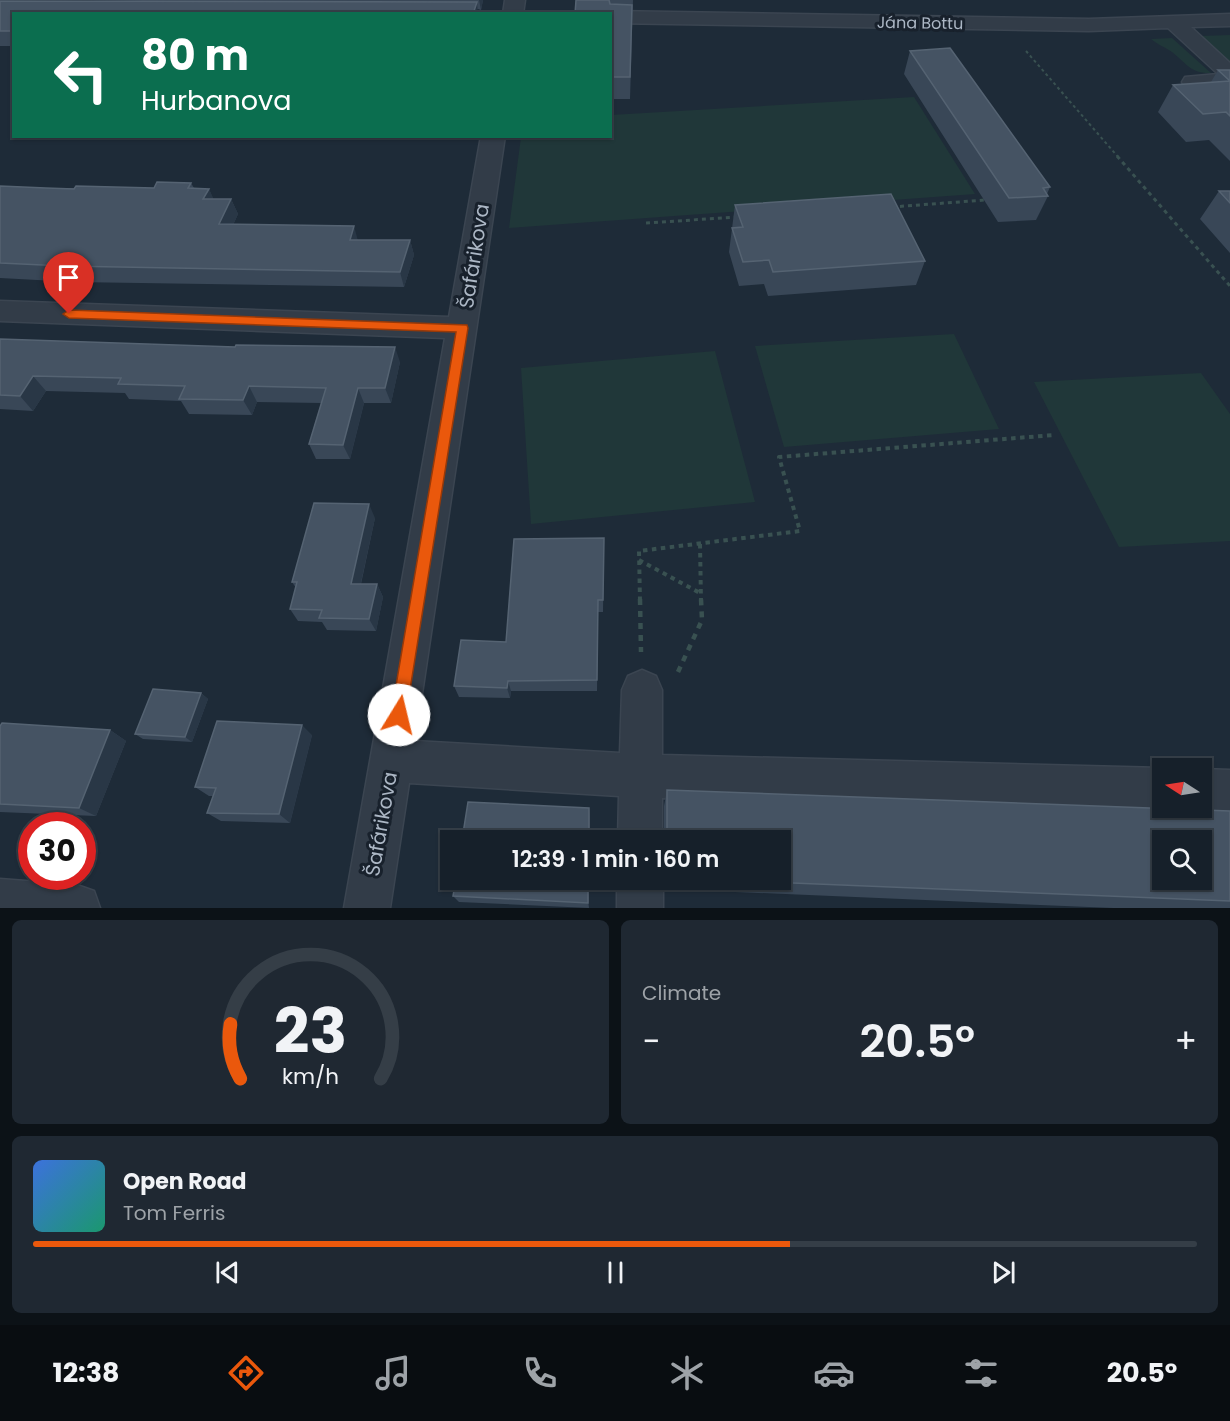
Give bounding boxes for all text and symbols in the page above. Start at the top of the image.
street label: Jána Bottu [877,11,963,35]
text: 80 m [141,26,249,85]
icon: left [42,36,120,114]
text: Hurbanova [141,82,292,119]
street label: Šafárikova [452,202,496,310]
pin [43,252,94,314]
icon: arrive [52,261,85,294]
position arrow [367,683,431,747]
north arrow [1152,758,1212,818]
map controls [1152,758,1212,890]
street label: Šafárikova [358,770,404,878]
speed limit sign: 30 [18,812,96,890]
button: search [1152,830,1212,890]
text: 12:39 · 1 min · 160 m [512,844,719,875]
text: Climate [642,979,721,1007]
text: 23 [274,987,347,1075]
text: 20.5° [860,1010,975,1073]
text: − [642,1018,660,1065]
text: + [1174,1018,1197,1065]
text: km/h [282,1061,339,1092]
text: Open Road [123,1166,247,1197]
text: Tom Ferris [123,1199,225,1227]
icon: previous [211,1256,244,1289]
icon: pause [599,1256,632,1289]
icon: next [987,1256,1020,1289]
icon: directions [225,1352,267,1394]
icon: music [372,1352,414,1394]
icon: phone [519,1352,561,1394]
icon: climate [666,1352,708,1394]
icon: car [813,1352,855,1394]
icon: filters [960,1352,1002,1394]
text: 12:38 [53,1354,120,1391]
text: 20.5° [1107,1354,1177,1391]

